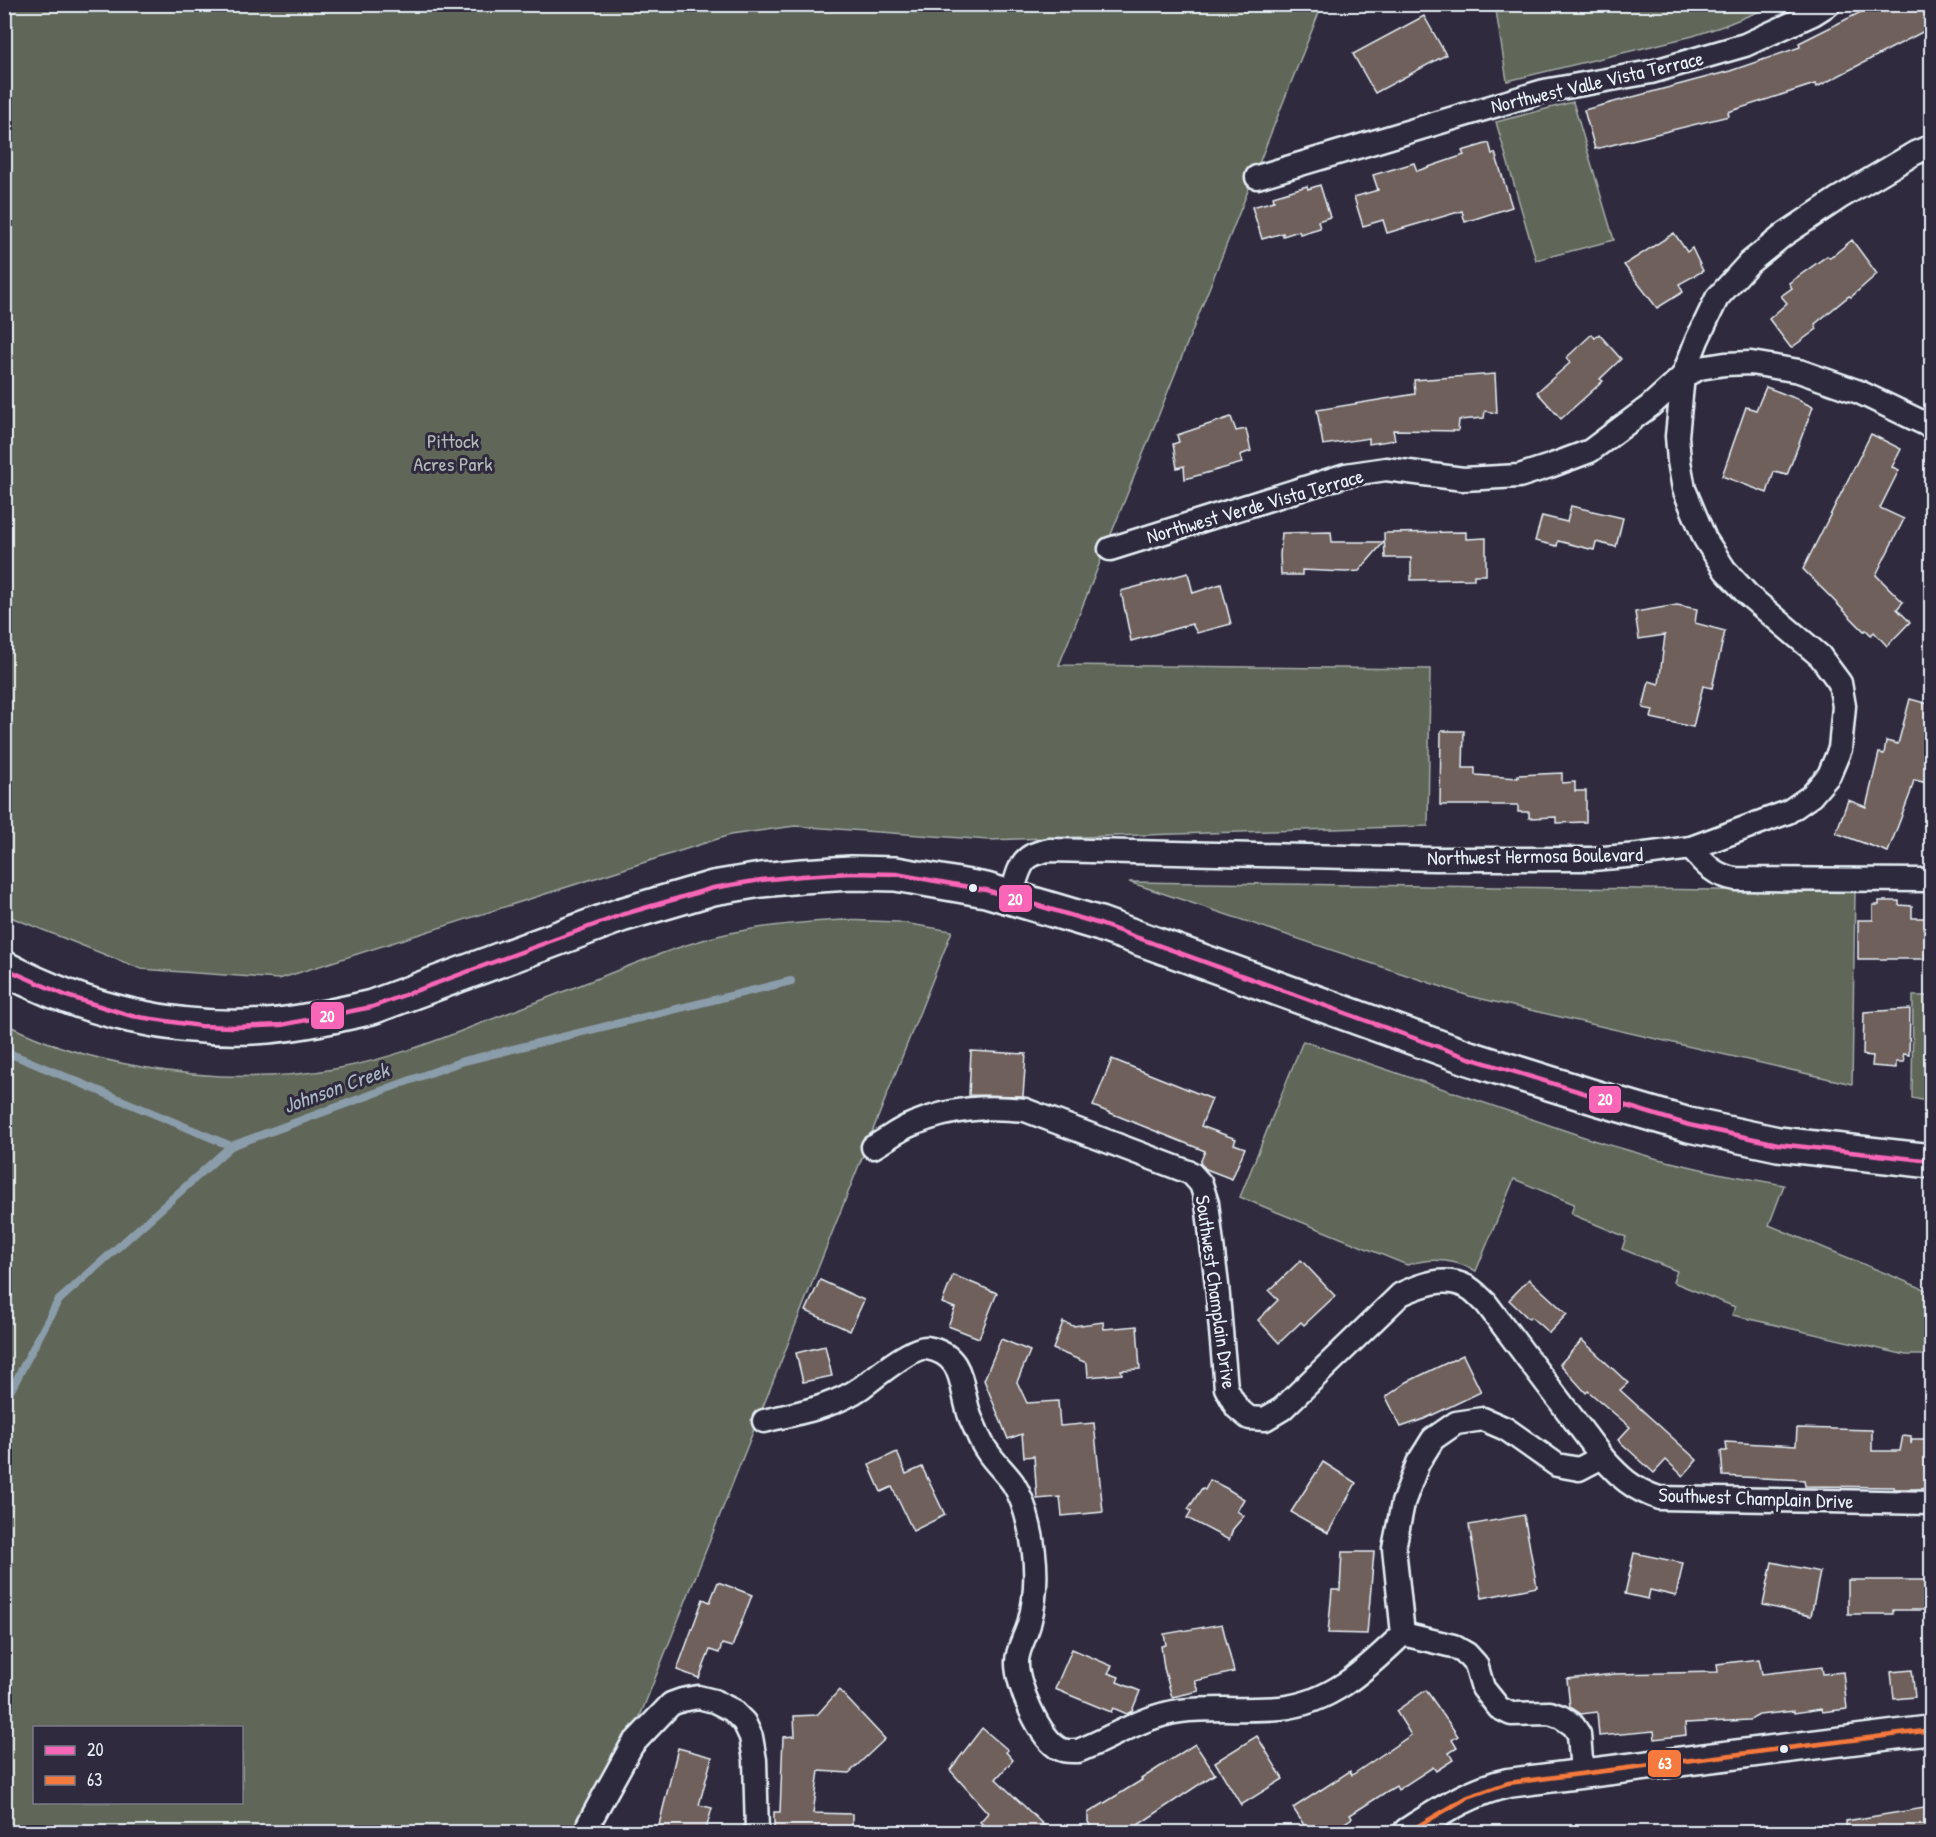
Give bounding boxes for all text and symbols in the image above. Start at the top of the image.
street label: Northwest Valle Vista Terrace [1488,44,1706,119]
park label: Pittock Acres Park [414,427,492,477]
street label: Northwest Verde Vista Terrace [1143,462,1366,549]
street label: Northwest Hermosa Boulevard [1427,840,1643,871]
unlabelled marker [967,882,979,894]
line badge: 20 [998,884,1033,913]
text: 20 [1008,888,1022,910]
line badge: 20 [310,1001,345,1030]
text: 20 [320,1005,334,1027]
water label: Johnson Creek [279,1054,395,1120]
line badge: 20 [1588,1085,1622,1114]
text: 20 [1598,1088,1612,1110]
street label: Southwest Champlain Drive [1190,1193,1243,1390]
street label: Southwest Champlain Drive [1658,1481,1854,1514]
legend [33,1726,243,1804]
text: 20 [87,1737,104,1762]
unlabelled marker [1778,1743,1790,1755]
line badge: 63 [1647,1749,1682,1778]
text: 63 [1658,1752,1672,1774]
text: 63 [87,1767,102,1792]

